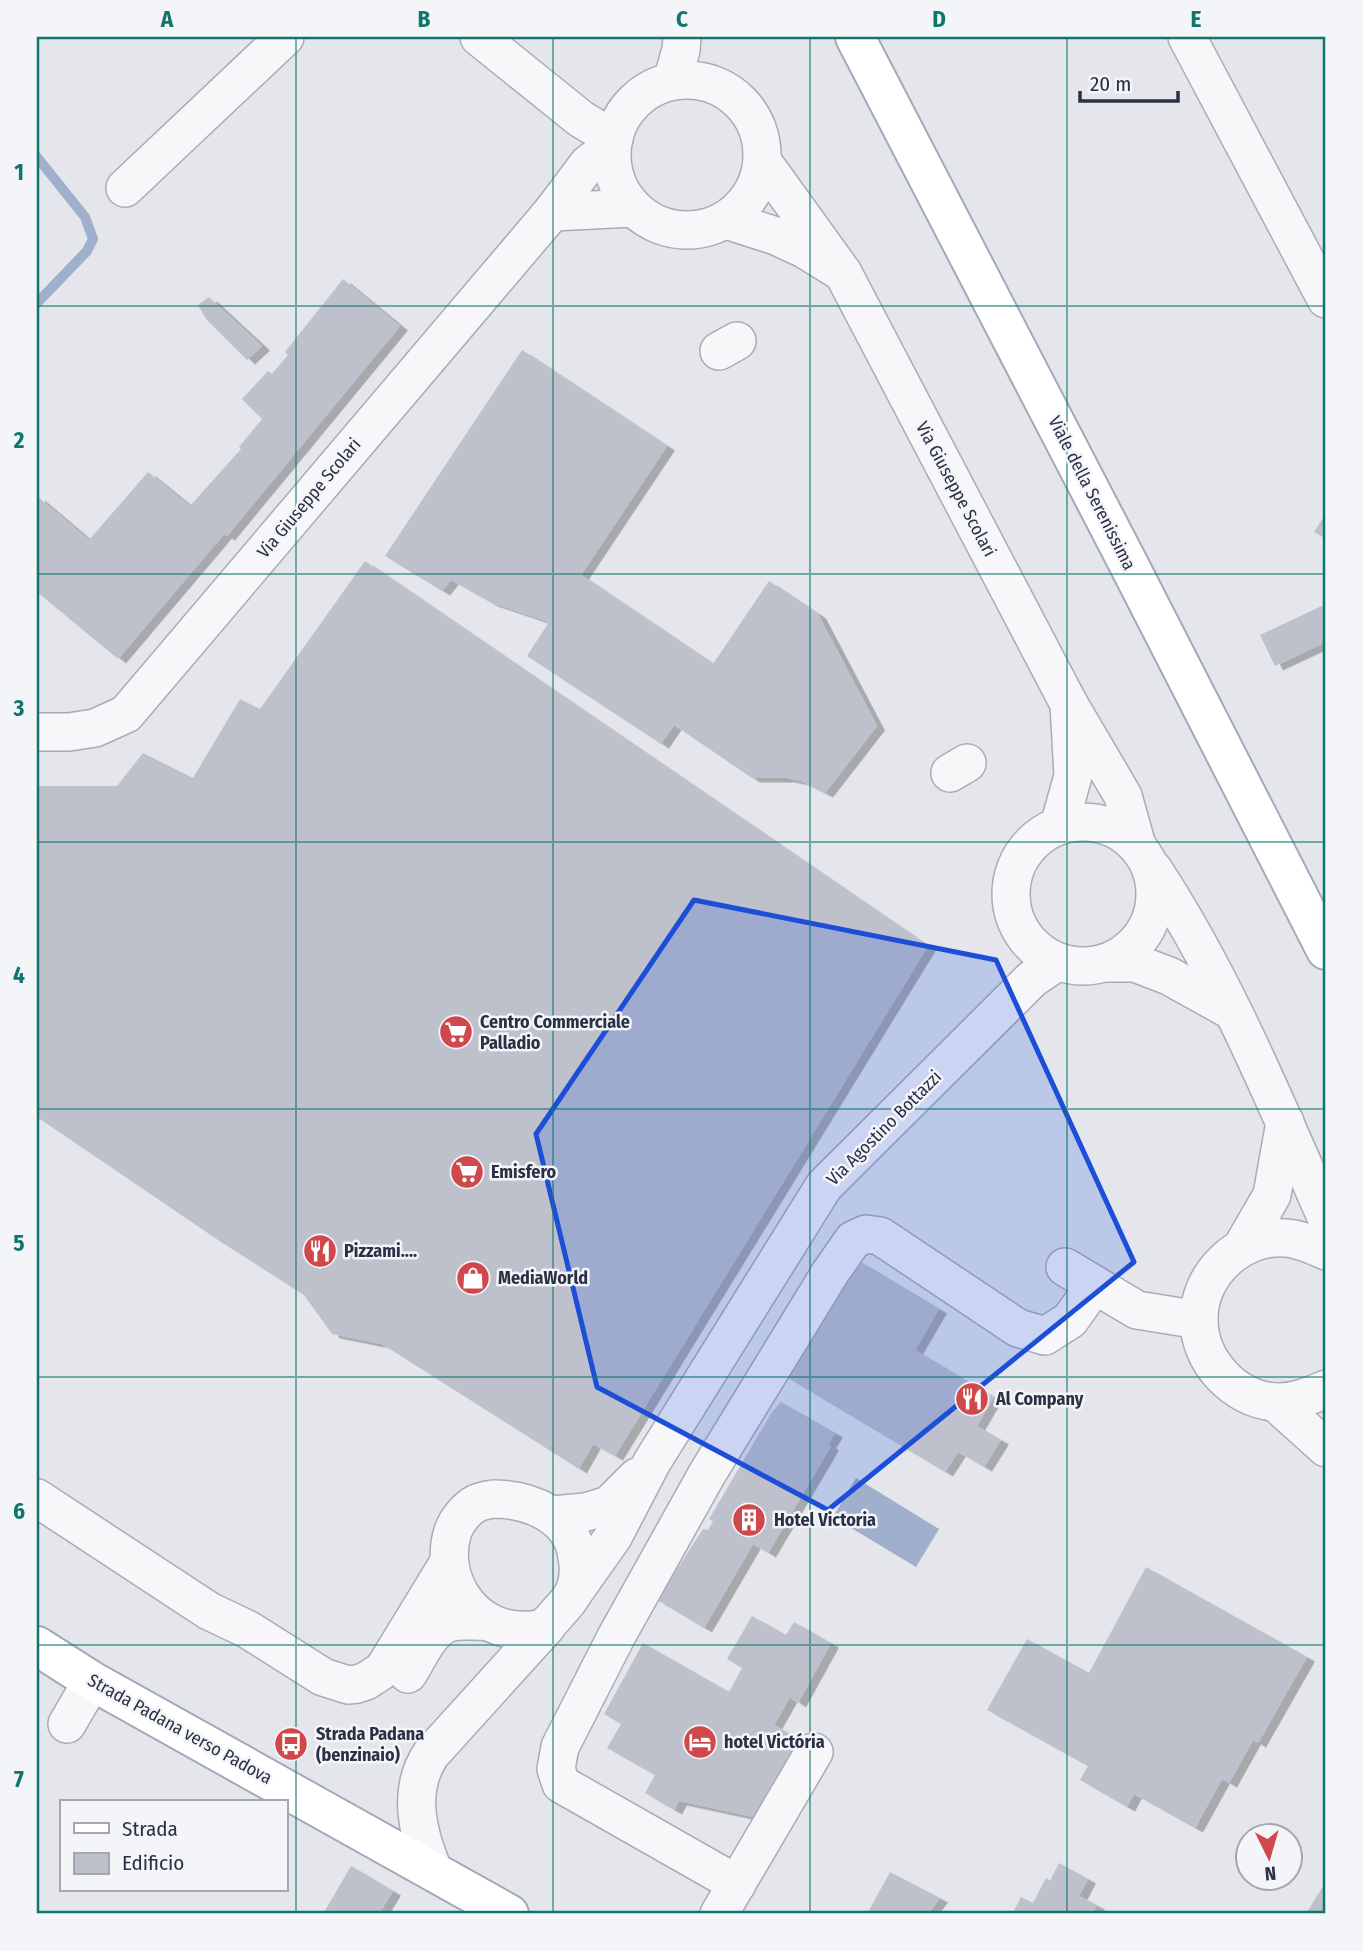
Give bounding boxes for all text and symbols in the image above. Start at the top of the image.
text: A [160,5,174,33]
text: B [418,5,431,33]
text: C [676,5,688,33]
text: D [932,5,946,33]
text: E [1191,5,1202,33]
scale bar [1080,60,1178,104]
text: 20 m [1090,71,1131,97]
text: 1 [14,158,24,186]
street label: Viale della Serenissima [1044,412,1140,574]
street label: Via Giuseppe Scolari [911,418,1001,560]
text: 2 [13,426,25,454]
street label: Via Giuseppe Scolari [252,434,366,562]
text: 3 [13,694,25,722]
text: 4 [13,961,25,989]
place label: Centro Commerciale Palladio [480,1011,630,1054]
supermarket icon: Centro Commerciale Palladio [437,1013,475,1051]
street label: Via Agostino Bottazzi [822,1066,946,1190]
supermarket icon: Emisfero [448,1153,486,1191]
place label: Emisfero [491,1161,557,1183]
text: 5 [13,1229,25,1257]
restaurant icon: Pizzami.... [301,1232,339,1270]
place label: Pizzami.... [344,1240,417,1262]
shop icon: MediaWorld [454,1259,492,1297]
place label: MediaWorld [498,1267,588,1289]
restaurant icon: Al Company [953,1380,991,1418]
place label: Al Company [995,1388,1084,1410]
text: 6 [13,1497,25,1525]
building icon: Hotel Victoria [730,1501,768,1539]
place label: Hotel Victoria [774,1509,876,1531]
street label: Strada Padana verso Padova [84,1669,276,1789]
place label: Strada Padana (benzinaio) [316,1723,424,1766]
hotel icon: hotel Victória [681,1723,719,1761]
bus stop icon: Strada Padana (benzinaio) [272,1725,310,1763]
place label: hotel Victória [724,1731,825,1753]
text: 7 [14,1765,24,1793]
legend [60,1800,287,1892]
text: Strada [122,1816,178,1842]
north arrow [1234,1822,1304,1892]
text: Edificio [122,1850,184,1876]
text: N [1264,1861,1277,1885]

